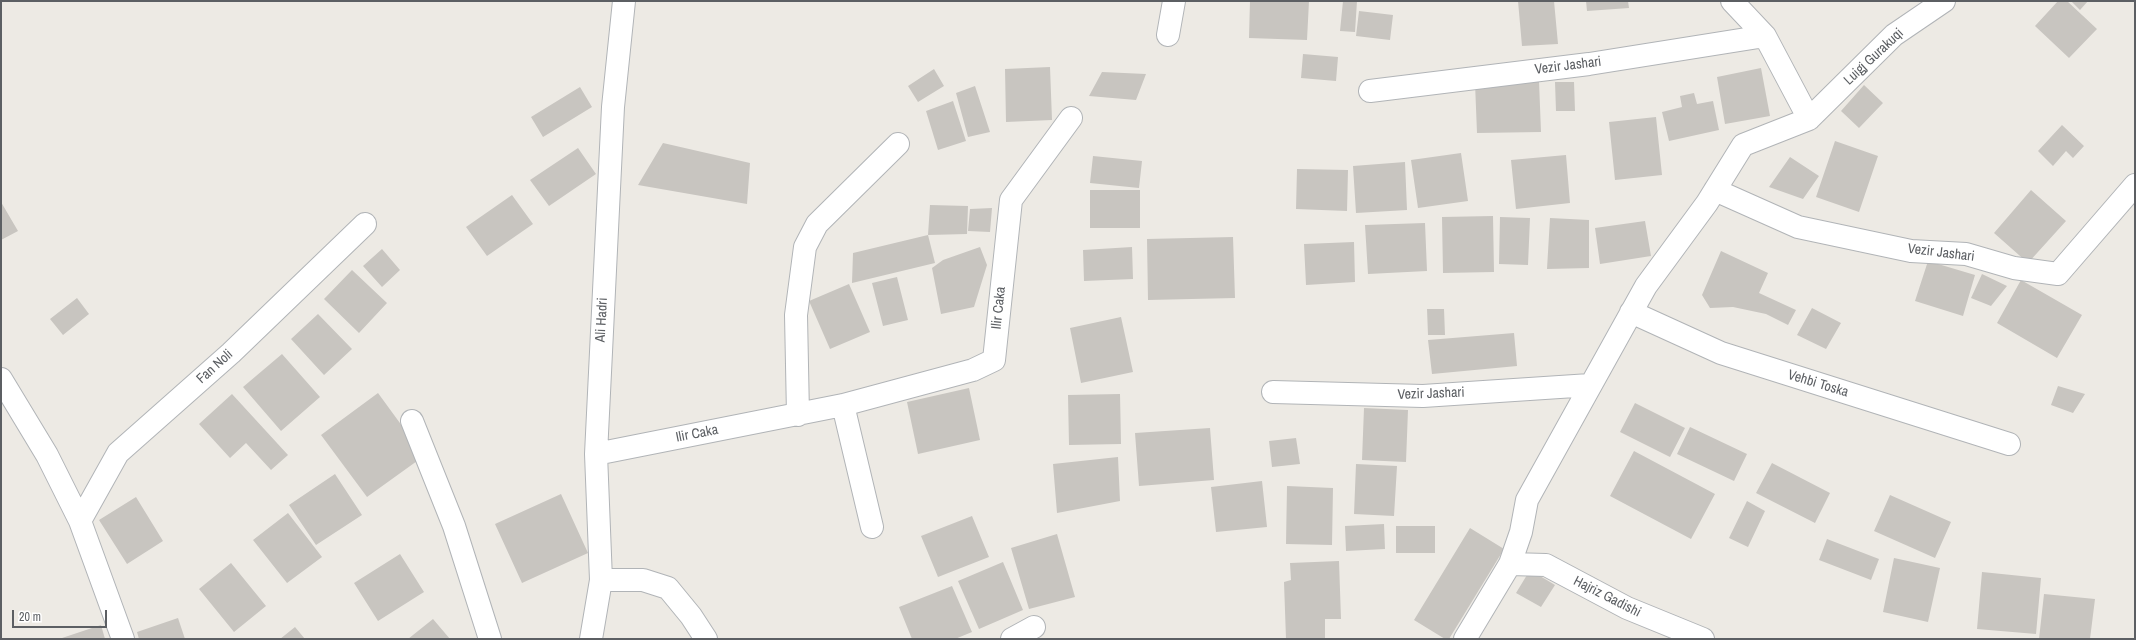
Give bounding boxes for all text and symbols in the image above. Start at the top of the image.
street label: Luigj Gurakuqi [1841,25,1907,89]
street label: Vezir Jashari [1534,54,1602,78]
street label: Vezir Jashari [1907,241,1975,265]
street label: Ilir Caka [988,286,1010,330]
street label: Ali Hadri [592,297,612,343]
street label: Fan Noli [193,346,237,388]
street label: Vehbi Toska [1786,367,1850,401]
street label: Vezir Jashari [1397,384,1465,404]
street label: Ilir Caka [674,422,720,446]
street label: Hajriz Gadishi [1570,573,1644,621]
scale bar [14,602,109,628]
text: 20 m [19,609,41,625]

